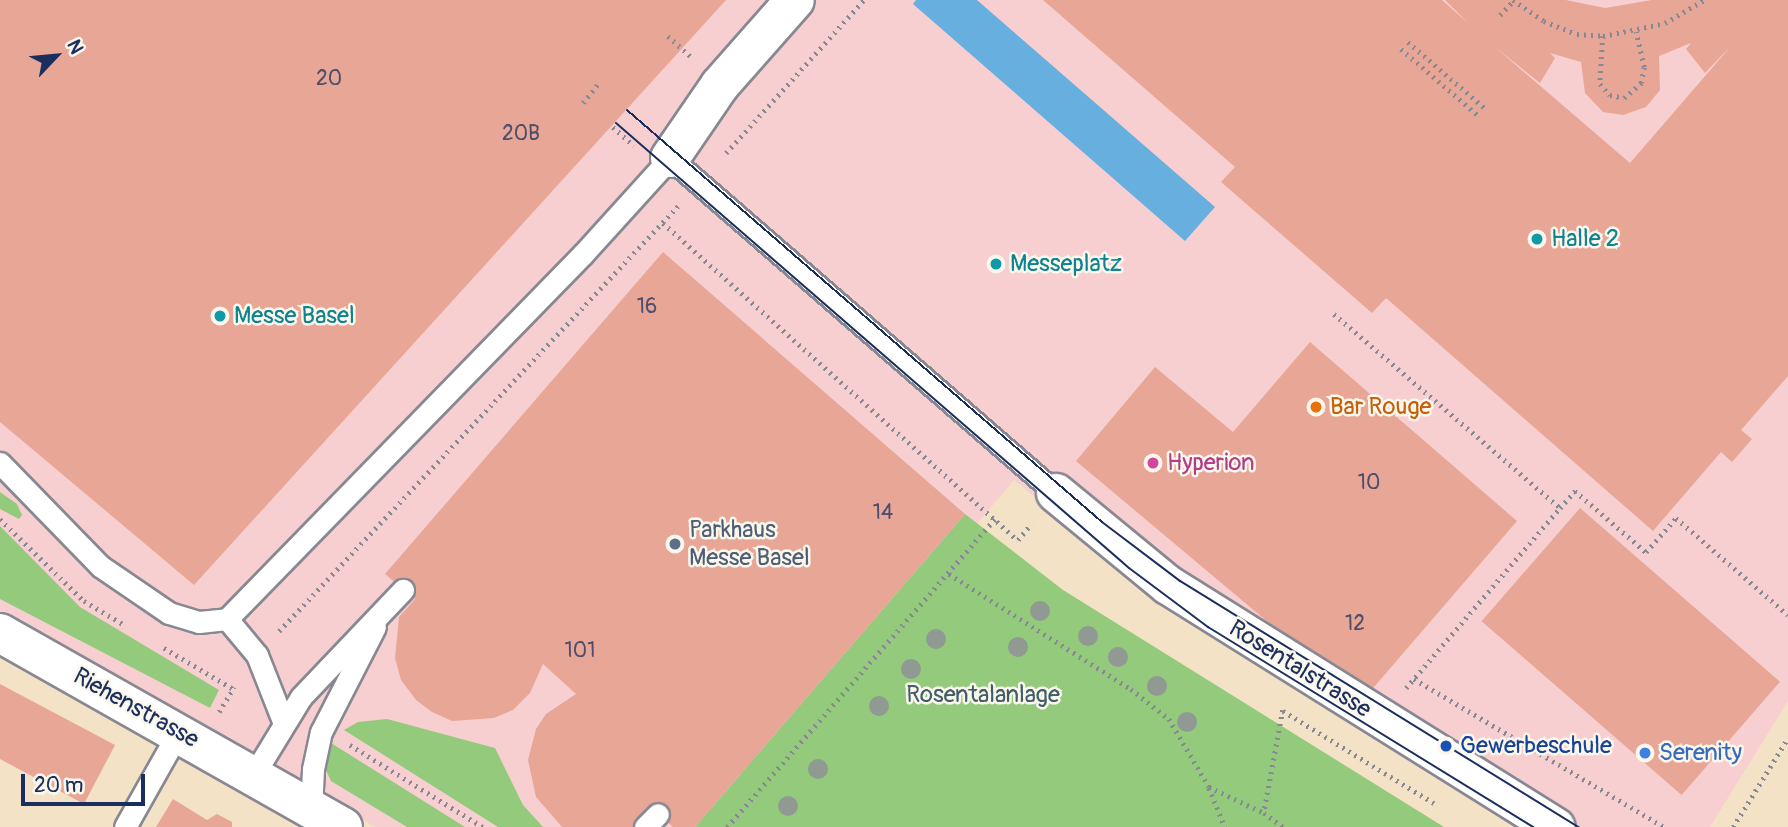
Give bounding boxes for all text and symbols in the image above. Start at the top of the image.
north arrow [21,21,91,91]
text: N [61,36,88,58]
house number: 20 [316,66,342,92]
house number: 20B [502,121,540,147]
place label: Halle 2 [1551,225,1619,253]
marker: Halle 2 [1529,231,1545,247]
place label: Messeplatz [1010,250,1122,278]
marker: Messeplatz [988,256,1004,272]
house number: 16 [637,294,657,320]
place label: Messe Basel [234,302,355,330]
marker: Messe Basel [212,308,228,324]
place label: Bar Rouge [1330,393,1431,421]
marker: Bar Rouge [1308,399,1324,415]
place label: Hyperion [1167,449,1255,477]
marker: Hyperion [1145,455,1161,471]
house number: 10 [1358,470,1380,496]
house number: 14 [873,500,893,526]
place label: Parkhaus Messe Basel [689,516,810,572]
marker: Parkhaus Messe Basel [667,536,683,552]
house number: 12 [1345,611,1365,637]
street label: Rosentalstrasse [1224,614,1376,724]
house number: 101 [565,638,595,664]
street label: Riehenstrasse [68,662,204,754]
park label: Rosentalanlage [906,681,1060,709]
place label: Gewerbeschule [1460,732,1612,760]
marker: Gewerbeschule [1438,738,1454,754]
place label: Serenity [1659,739,1742,767]
marker: Serenity [1637,745,1653,761]
scale bar [24,760,149,804]
text: 20 m [34,772,83,799]

